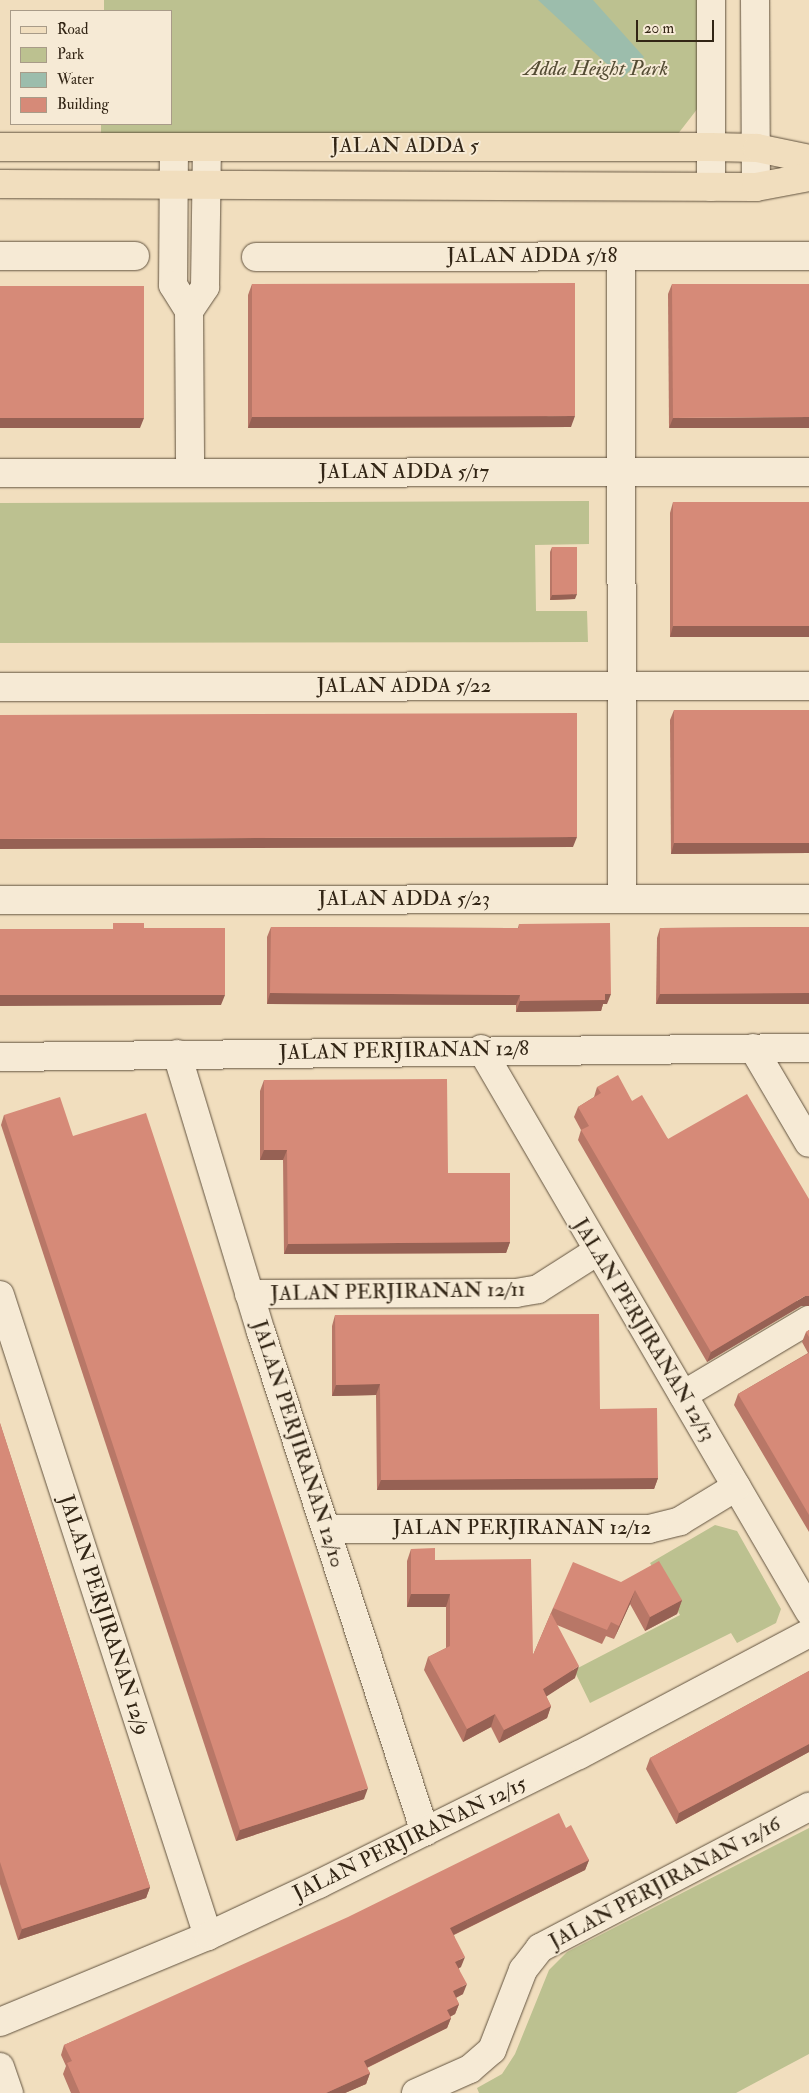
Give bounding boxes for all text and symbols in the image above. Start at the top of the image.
legend [10,10,172,125]
scale bar [639,10,716,42]
text: 20 m [644,19,674,38]
text: Road [57,20,88,39]
text: Park [57,45,84,64]
park label: Adda Height Park [524,56,668,82]
text: Water [57,70,94,89]
text: Building [57,95,109,114]
street label: JALAN ADDA 5 [331,133,479,159]
street label: JALAN ADDA 5/18 [447,243,617,269]
street label: JALAN ADDA 5/17 [319,459,489,485]
street label: JALAN ADDA 5/22 [317,673,491,699]
street label: JALAN ADDA 5/23 [318,886,490,912]
street label: JALAN PERJIRANAN 12/8 [279,1036,529,1066]
street label: JALAN PERJIRANAN 12/13 [567,1214,721,1446]
street label: JALAN PERJIRANAN 12/11 [270,1277,526,1307]
street label: JALAN PERJIRANAN 12/10 [246,1317,350,1571]
street label: JALAN PERJIRANAN 12/9 [53,1492,155,1738]
street label: JALAN PERJIRANAN 12/12 [393,1515,651,1541]
street label: JALAN PERJIRANAN 12/15 [289,1771,531,1907]
street label: JALAN PERJIRANAN 12/16 [545,1811,785,1955]

